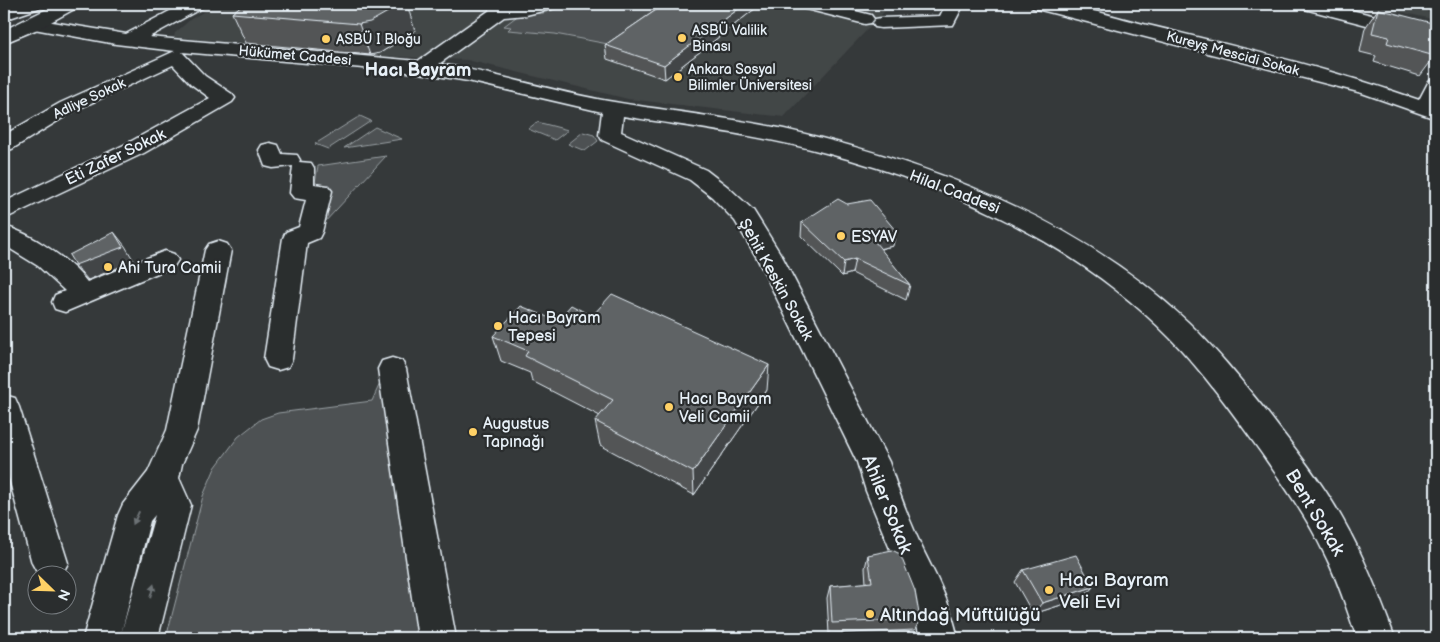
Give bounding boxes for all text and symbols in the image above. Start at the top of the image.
place label: ASBÜ Valilik Binası [692,21,767,55]
street label: Kureyş Mescidi Sokak [1164,28,1301,79]
place label: ASBÜ I Bloğu [336,30,421,48]
marker: ASBÜ Valilik Binası [676,32,688,44]
marker: ASBÜ I Bloğu [320,33,332,45]
street label: Hükümet Caddesi [238,42,352,69]
district label: Hacı Bayram [365,60,471,81]
place label: Ankara Sosyal Bilimler Üniversitesi [688,61,812,94]
marker: Ankara Sosyal Bilimler Üniversitesi [672,71,684,83]
street label: Adliye Sokak [50,74,128,123]
street label: Eti Zafer Sokak [62,125,169,190]
street label: Hilal Caddesi [906,166,1003,218]
street label: Şehit Keskin Sokak [734,215,817,344]
place label: ESYAV [851,228,898,247]
marker: ESYAV [835,230,847,242]
place label: Ahi Tura Camii [118,259,222,278]
marker: Ahi Tura Camii [102,261,114,273]
place label: Hacı Bayram Tepesi [508,309,600,346]
marker: Hacı Bayram Tepesi [492,320,504,332]
place label: Hacı Bayram Veli Camii [679,390,771,427]
marker: Hacı Bayram Veli Camii [663,401,675,413]
place label: Augustus Tapınağı [483,415,549,452]
marker: Augustus Tapınağı [467,426,479,438]
street label: Ahiler Sokak [856,452,917,558]
street label: Bent Sokak [1280,465,1350,561]
one-way arrow [131,510,140,525]
north arrow [28,564,78,614]
place label: Hacı Bayram Veli Evi [1059,569,1169,614]
one-way arrow [148,584,156,599]
marker: Hacı Bayram Veli Evi [1043,584,1055,596]
text: N [54,587,73,603]
place label: Altındağ Müftülüğü [880,604,1041,627]
marker: Altındağ Müftülüğü [864,608,876,620]

